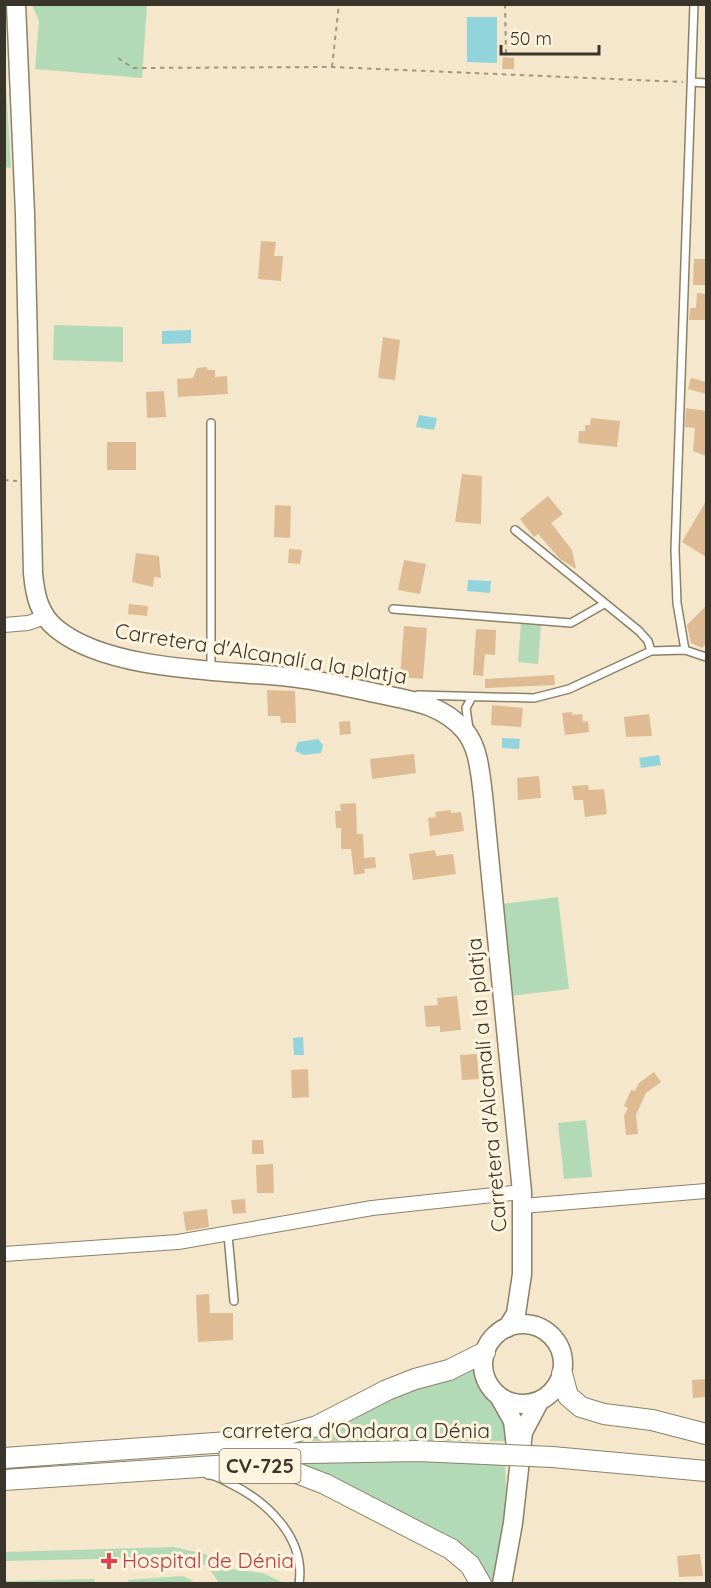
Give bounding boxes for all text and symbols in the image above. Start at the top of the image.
scale bar [501,18,598,56]
text: 50 m [510,27,552,50]
street label: Carretera d'Alcanalí a la platja [113,617,409,689]
street label: Carretera d'Alcanalí a la platja [460,937,512,1233]
street label: carretera d'Ondara a Dénia [222,1417,490,1443]
road number: CV-725 [220,1449,300,1483]
place label: Hospital de Dénia [122,1547,294,1573]
marker: Hospital de Dénia [100,1552,118,1570]

